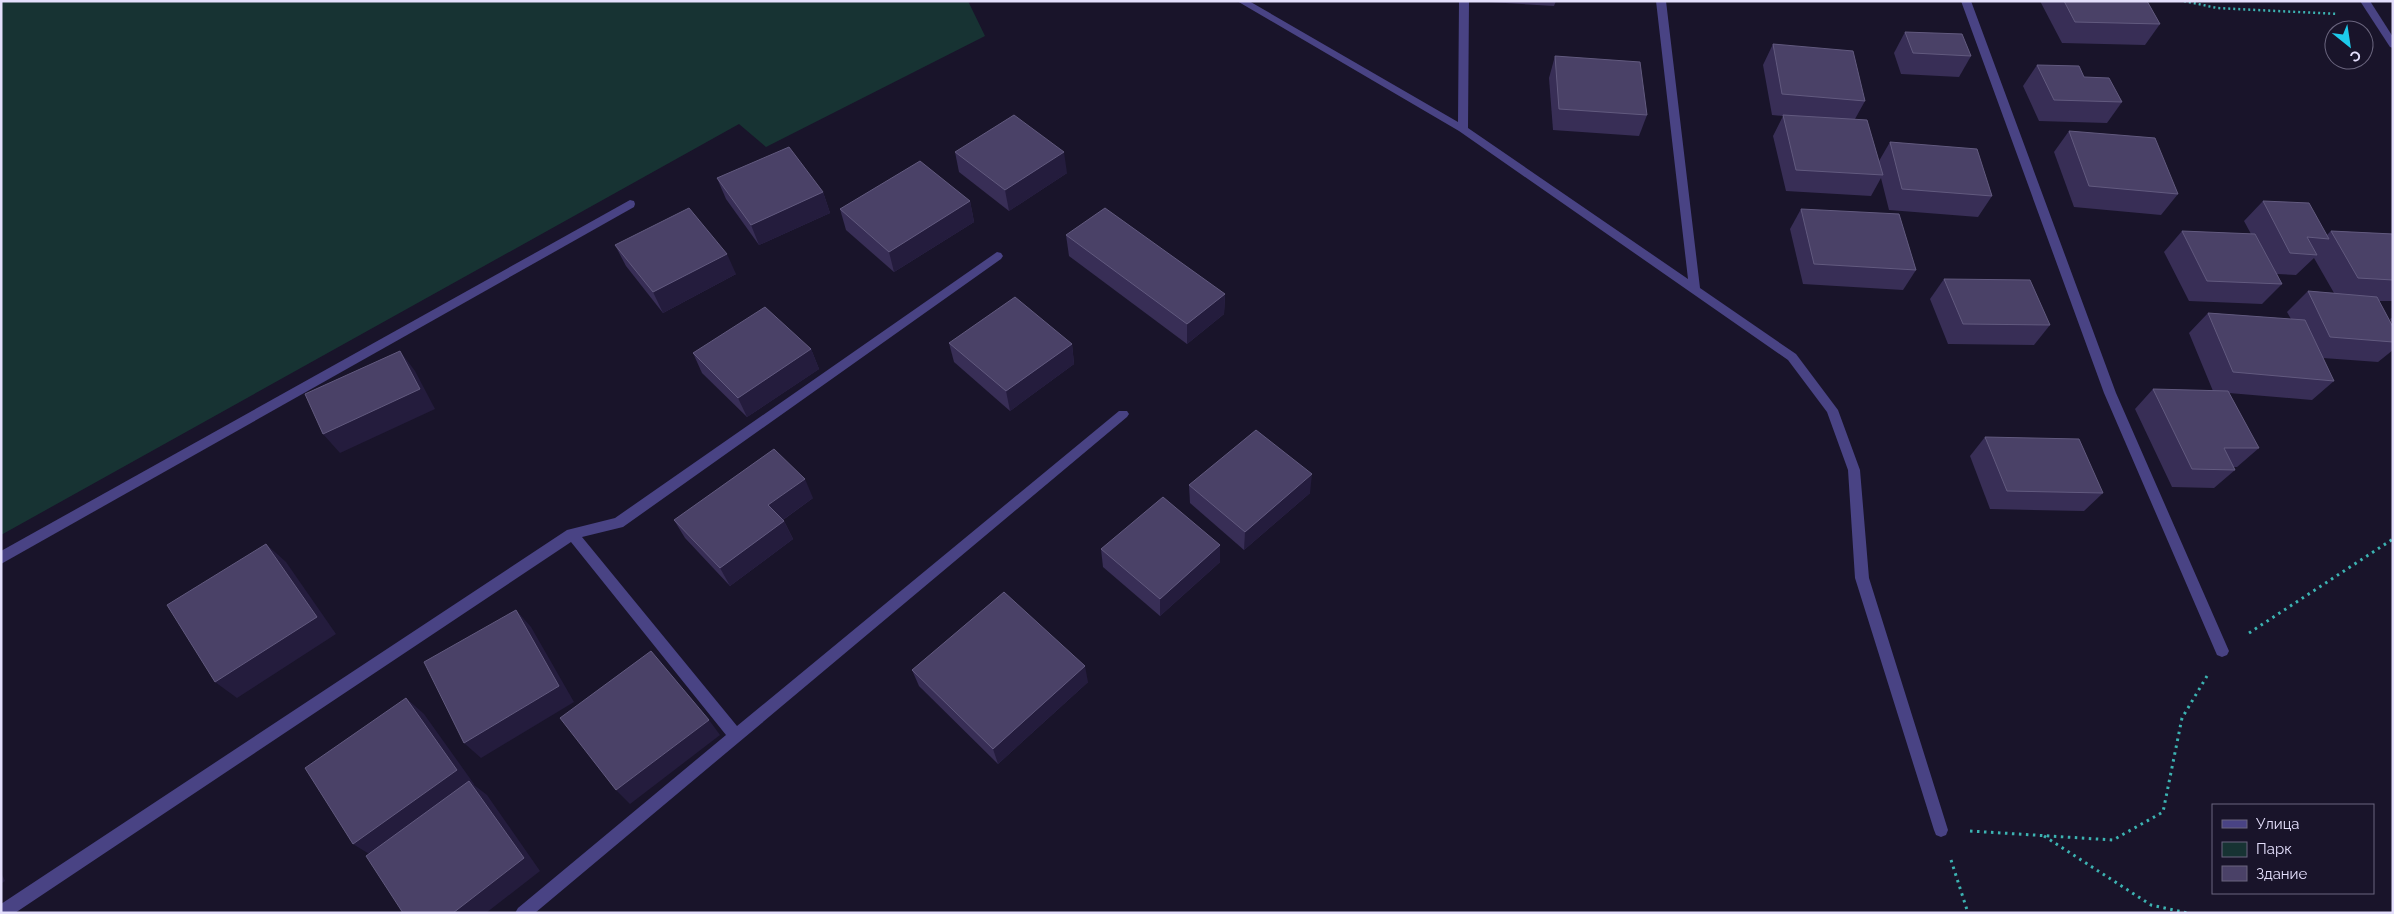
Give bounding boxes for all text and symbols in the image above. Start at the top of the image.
north arrow [2324,20,2374,70]
text: С [2347,47,2364,66]
legend [2212,804,2374,894]
text: Улица [2256,815,2300,833]
text: Парк [2256,840,2292,858]
text: Здание [2256,865,2308,883]

